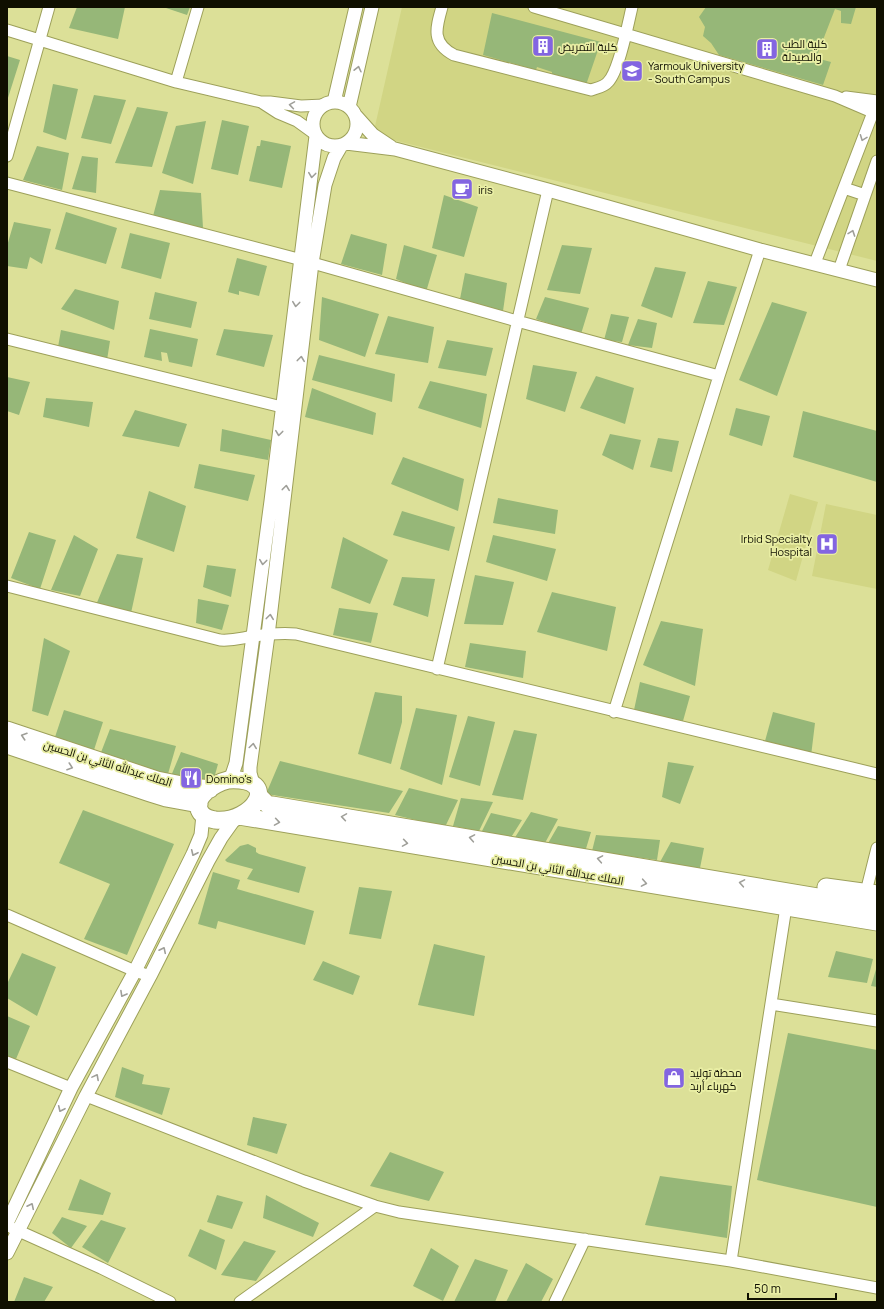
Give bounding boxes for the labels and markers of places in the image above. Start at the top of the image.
building icon: كلية التمريض [530,33,556,59]
building icon: كلية الطب والصيدلة [754,36,780,62]
place label: كلية الطب والصيدلة [782,36,827,64]
place label: كلية التمريض [558,39,617,54]
school or university icon: Yarmouk University - South Campus [619,58,645,84]
place label: Yarmouk University - South Campus [648,58,744,86]
cafe icon: iris [449,176,475,202]
place label: iris [478,182,493,197]
place label: Irbid Specialty Hospital [741,531,812,559]
hospital icon: Irbid Specialty Hospital [814,531,840,557]
restaurant icon: Domino's [178,765,204,791]
place label: Domino's [206,771,252,786]
shop icon: محطة توليد كهرباء أربد [661,1065,687,1091]
place label: محطة توليد كهرباء أربد [690,1065,742,1093]

